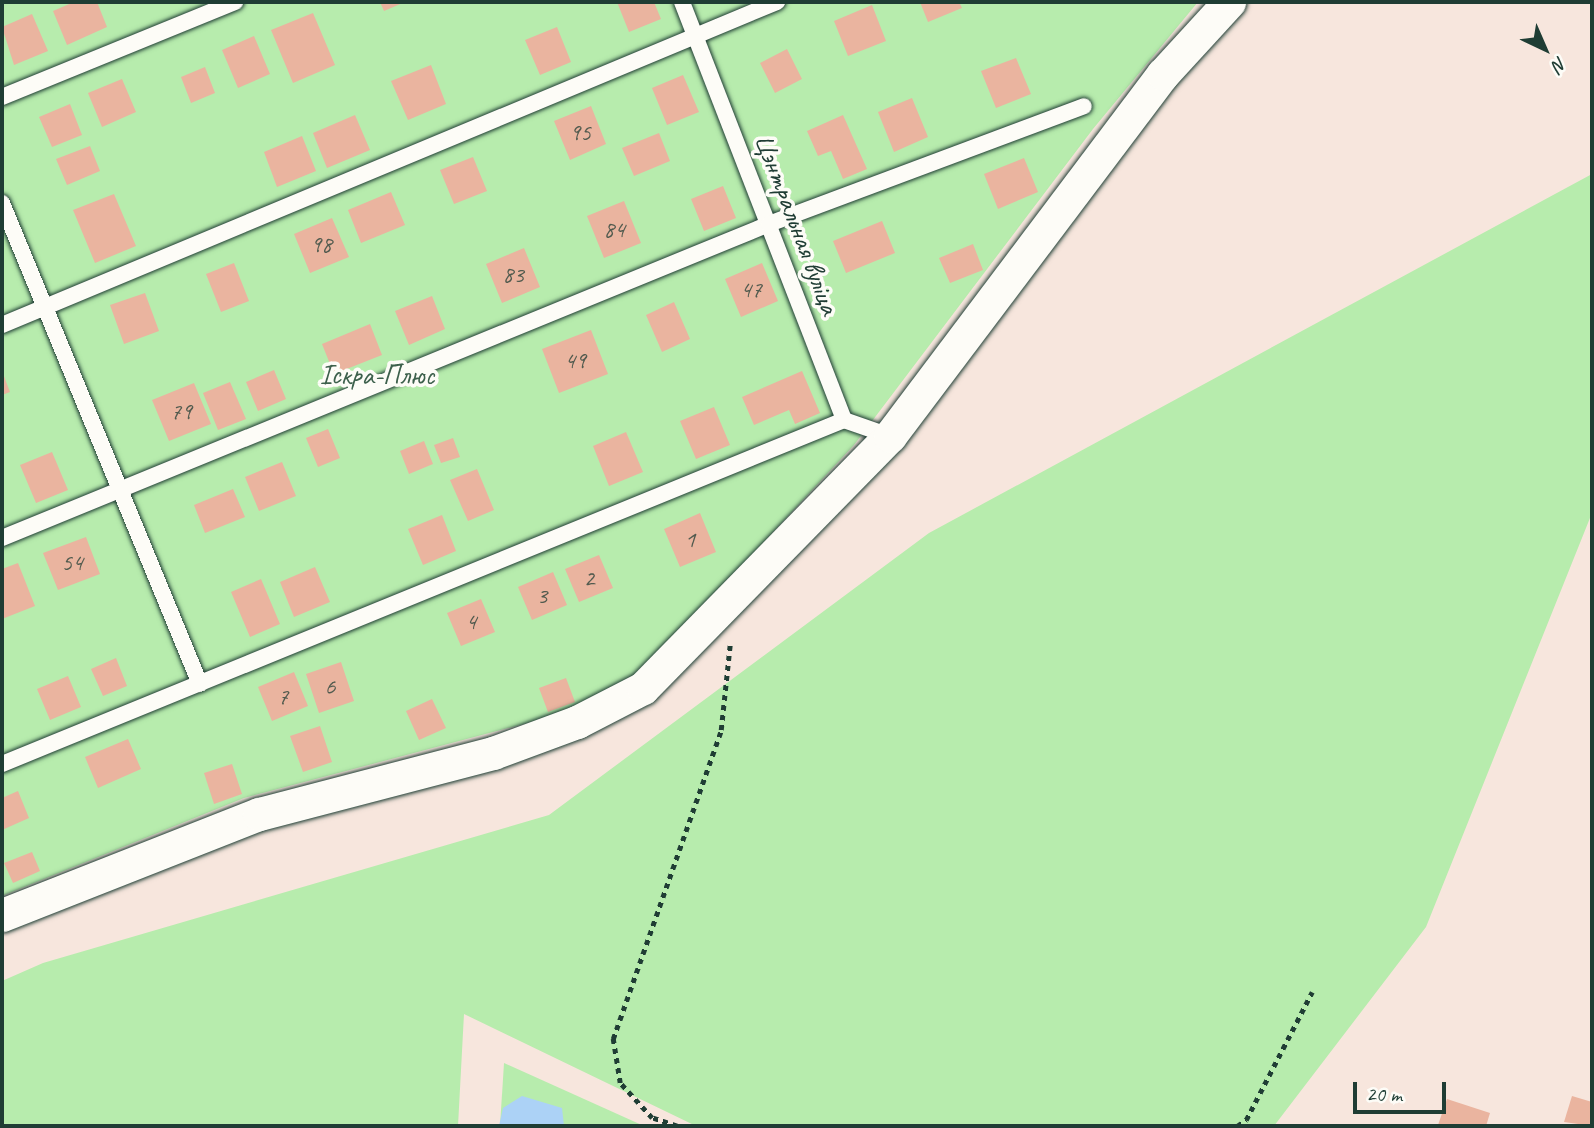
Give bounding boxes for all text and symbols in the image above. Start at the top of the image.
north arrow [1510,14,1580,84]
text: N [1547,51,1572,77]
house number: 95 [569,119,591,147]
street label: Цэнтральная вуліца [747,129,847,319]
house number: 84 [603,216,625,244]
house number: 98 [310,231,332,259]
house number: 83 [502,261,524,289]
house number: 47 [740,276,762,304]
house number: 49 [564,347,586,375]
park label: Іскра-Плюс [320,358,434,392]
house number: 79 [170,398,192,426]
house number: 1 [685,526,695,554]
house number: 54 [61,549,83,577]
house number: 2 [584,565,594,593]
house number: 3 [537,582,547,610]
house number: 4 [466,608,476,636]
house number: 6 [325,673,335,701]
house number: 7 [278,683,288,711]
scale bar [1356,1068,1449,1112]
text: 20 m [1366,1081,1402,1107]

